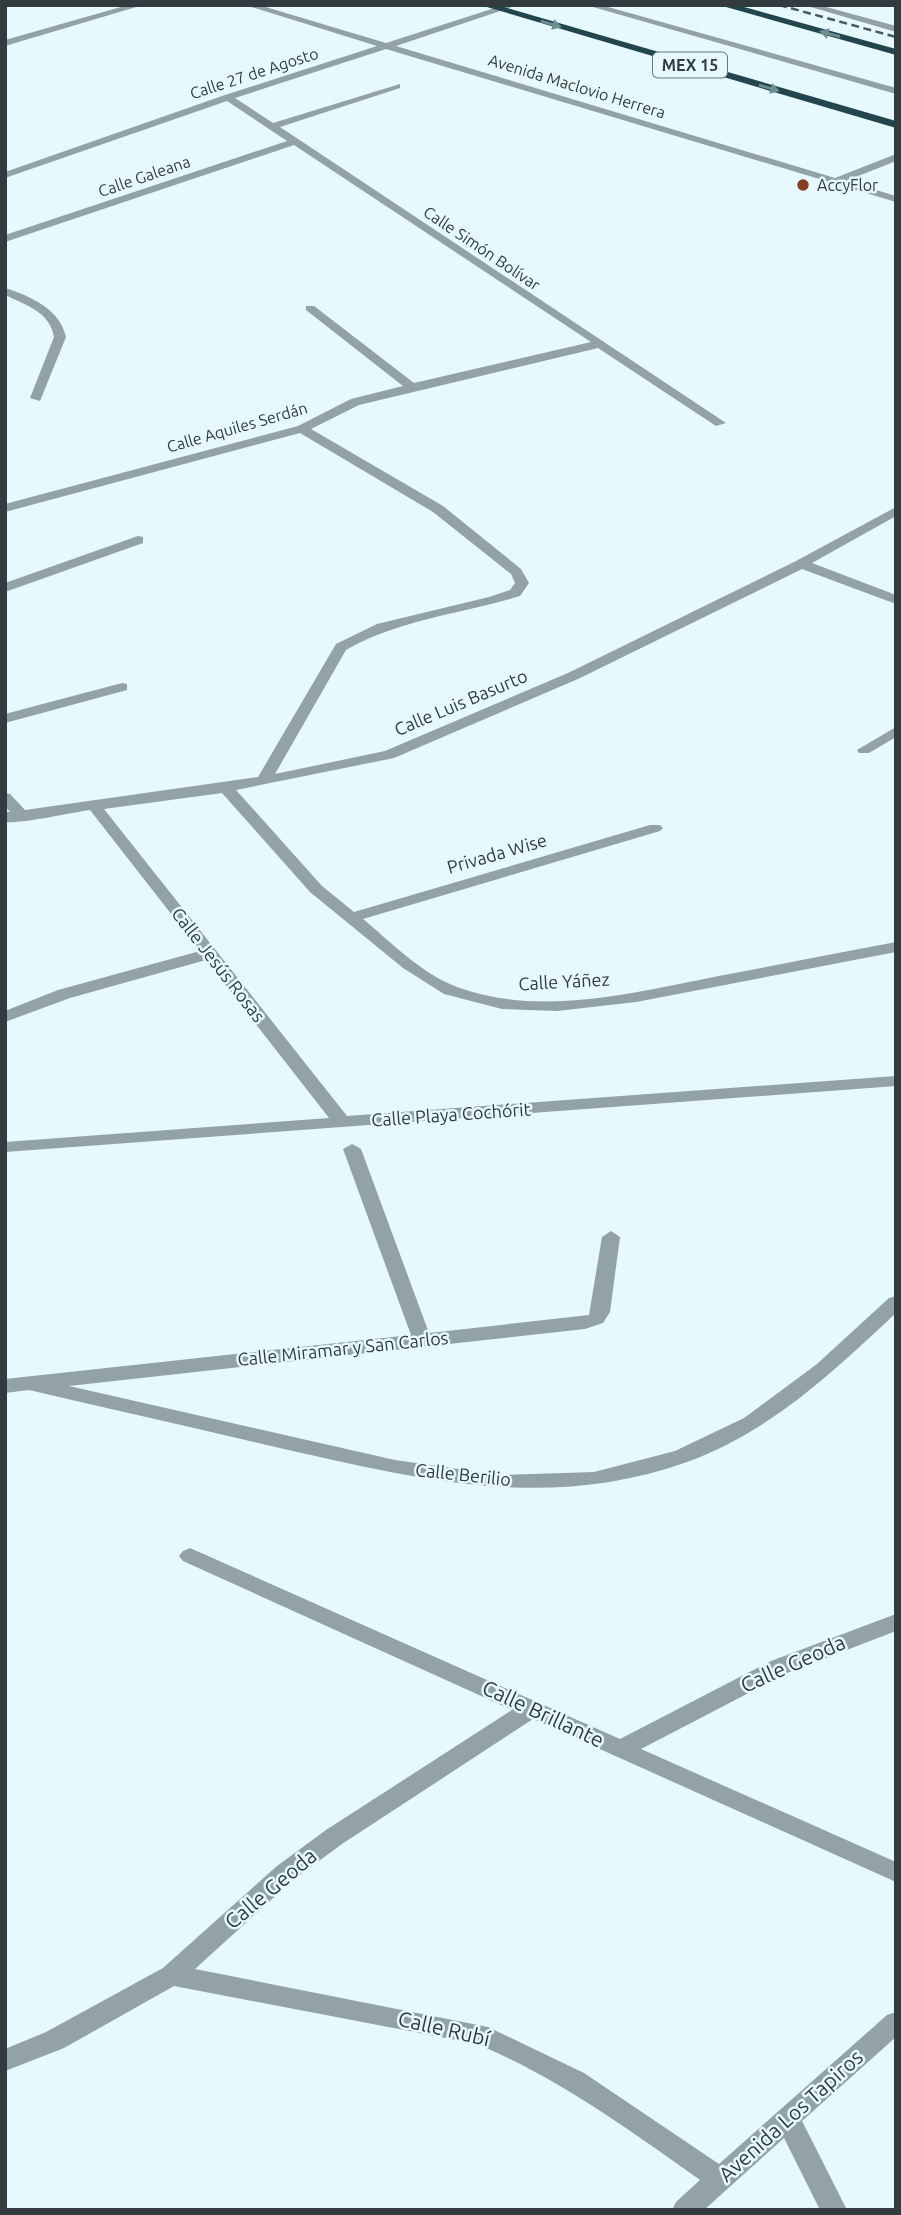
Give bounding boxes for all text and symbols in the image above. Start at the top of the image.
one-way arrow [540,20,561,30]
one-way arrow [819,29,840,39]
street label: Calle 27 de Agosto [187,44,321,102]
street label: Avenida Maclovio Herrera [486,50,668,122]
road number: MEX 15 [653,53,727,78]
one-way arrow [759,84,780,94]
street label: Calle Galeana [96,152,192,200]
place label: AccyFlor [817,176,878,194]
marker: AccyFlor [795,177,811,193]
street label: Calle Simón Bolívar [420,202,544,294]
street label: Calle Aquiles Serdán [165,398,309,456]
street label: Calle Luis Basurto [391,665,530,739]
street label: Privada Wise [444,829,549,877]
street label: Calle Jesús Rosas [168,903,270,1026]
street label: Calle Yáñez [518,969,610,993]
street label: Calle Playa Cochórit [371,1098,531,1130]
street label: Calle Miramar y San Carlos [237,1327,449,1369]
street label: Calle Berilio [414,1459,512,1489]
street label: Calle Geoda [737,1629,849,1697]
street label: Calle Brillante [479,1675,608,1752]
street label: Calle Geoda [220,1843,321,1933]
street label: Calle Rubí [396,2006,493,2050]
street label: Avenida Los Tapiros [713,2044,867,2186]

